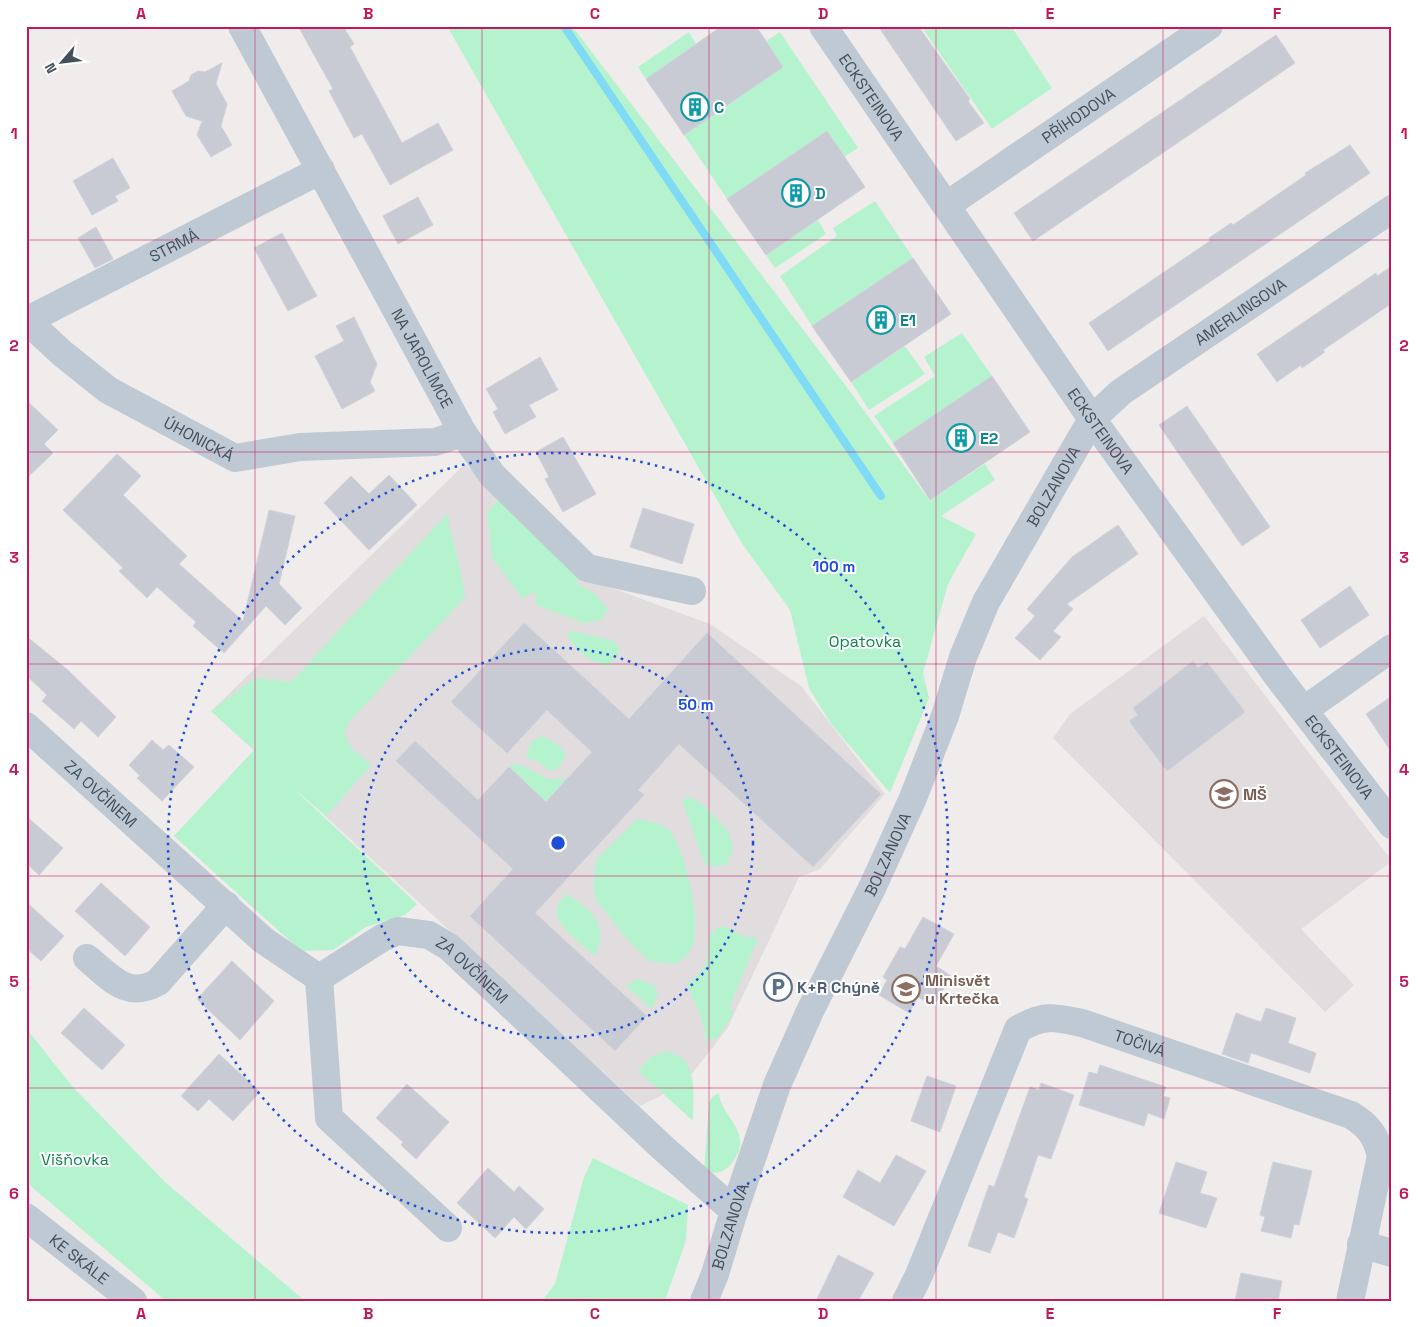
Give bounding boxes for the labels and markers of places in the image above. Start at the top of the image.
building icon: C [680,92,710,122]
place label: C [714,97,724,118]
building icon: D [781,178,811,208]
place label: D [815,183,826,204]
building icon: E1 [866,305,896,335]
place label: E1 [900,310,916,331]
building icon: E2 [946,423,976,453]
place label: E2 [980,428,998,449]
school or university icon: MŠ [1209,779,1239,809]
place label: MŠ [1243,784,1267,805]
centre of rings [549,834,567,852]
place label: Minisvět u Krtečka [925,970,999,1009]
parking icon: K+R Chýně [763,972,793,1002]
school or university icon: Minisvět u Krtečka [891,974,921,1004]
place label: K+R Chýně [797,977,880,998]

